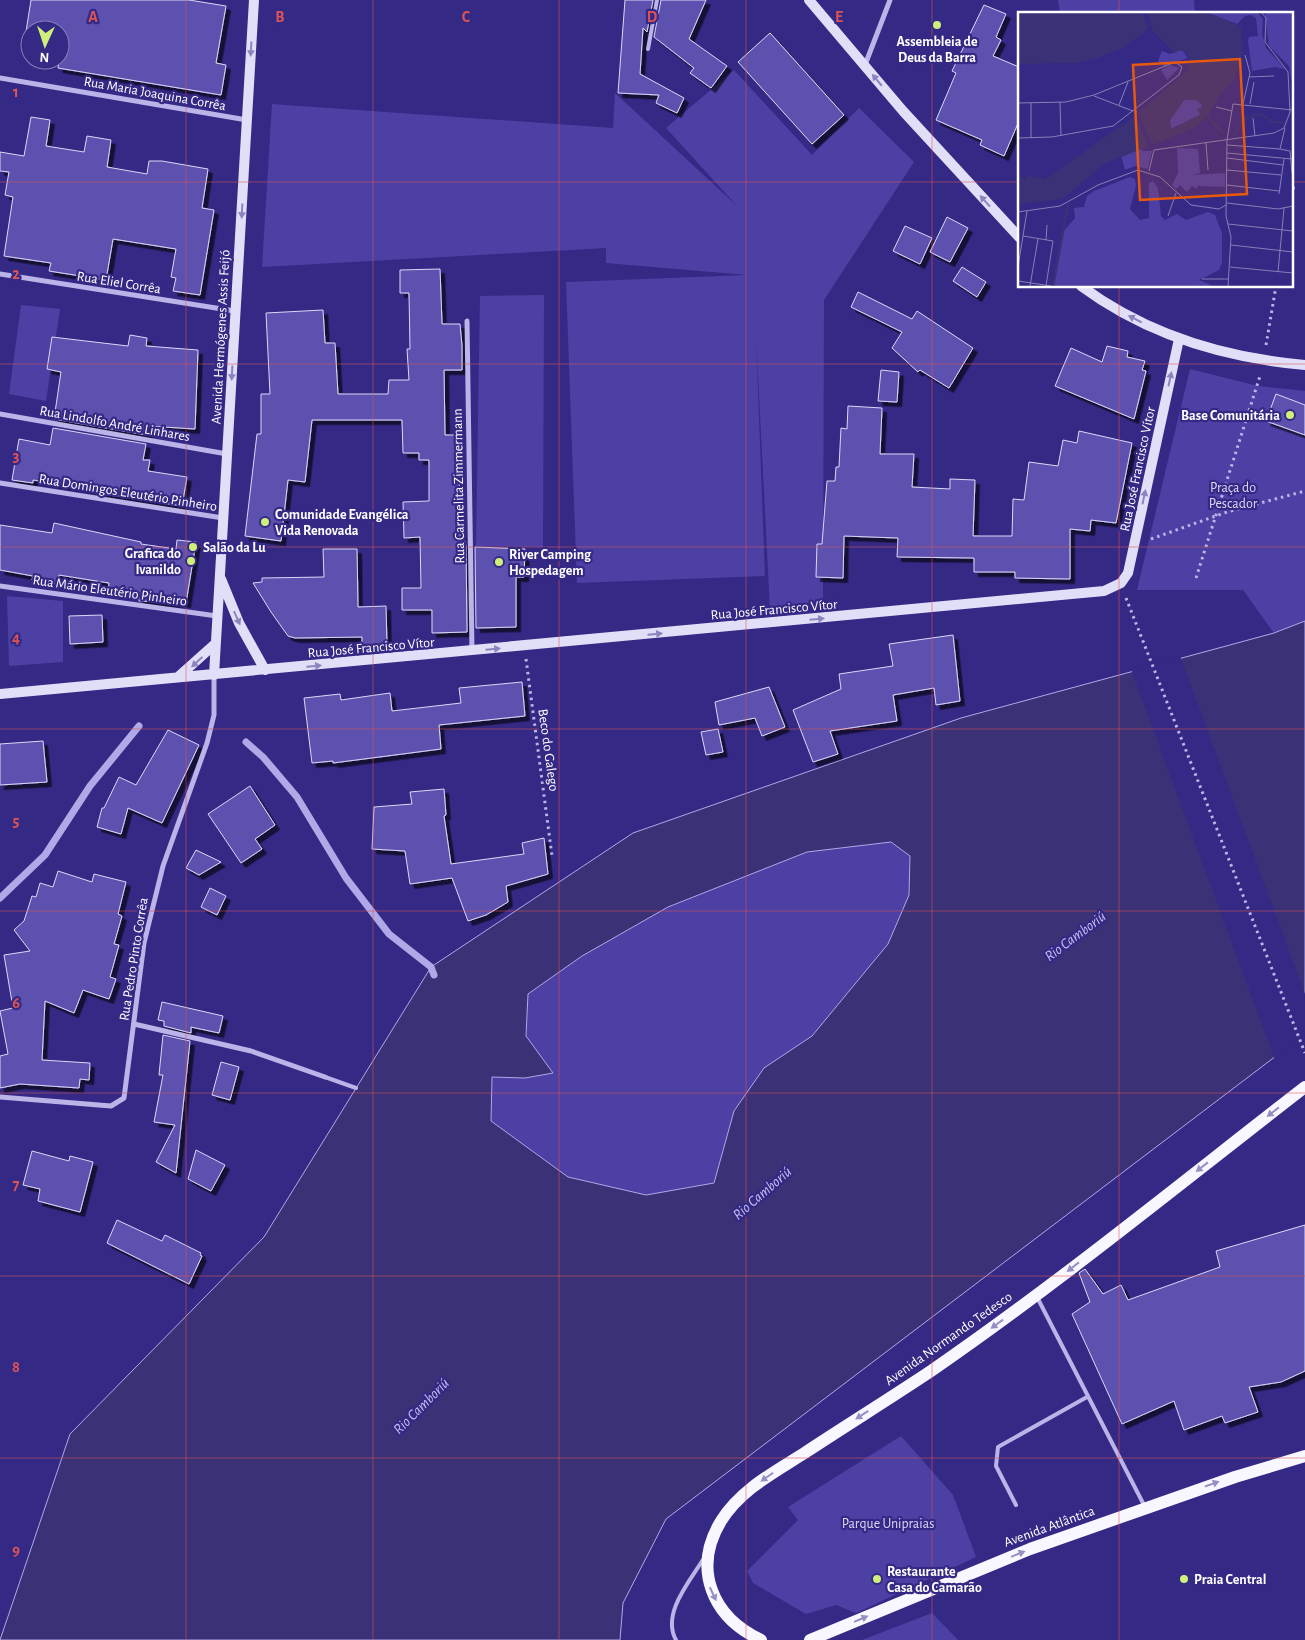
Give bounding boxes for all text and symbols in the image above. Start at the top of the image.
text: A [88,9,98,25]
text: B [275,9,285,25]
text: C [462,9,471,25]
text: D [647,9,658,25]
text: E [835,9,843,25]
inset map [1018,12,1292,288]
marker: Assembleia de Deus da Barra [931,19,943,31]
north arrow [20,20,70,70]
place label: Assembleia de Deus da Barra [896,35,978,65]
one-way arrow [247,41,255,57]
text: N [39,50,50,64]
one-way arrow [872,74,883,86]
street label: Rua Maria Joaquina Corrêa [83,75,228,113]
text: 1 [13,84,19,100]
one-way arrow [979,196,991,208]
one-way arrow [237,203,245,219]
street label: Avenida Hermógenes Assis Feijó [209,249,233,425]
text: 2 [12,266,20,282]
street label: Rua Eliel Corrêa [76,269,162,297]
one-way arrow [1128,315,1142,323]
one-way arrow [227,365,235,381]
one-way arrow [1166,372,1174,387]
street label: Rua Lindolfo André Linhares [39,404,191,444]
street label: Rua José Francisco Vítor [1118,405,1158,533]
street label: Rua Carmelita Zimmermann [451,408,467,564]
place label: Base Comunitária [1181,409,1280,423]
marker: Base Comunitária [1284,409,1296,421]
text: 3 [13,448,20,464]
street label: Rua Domingos Eleutério Pinheiro [38,472,218,514]
park label: Praça do Pescador [1209,481,1258,511]
one-way arrow [1141,489,1149,505]
place label: Comunidade Evangélica Vida Renovada [275,508,409,538]
marker: Comunidade Evangélica Vida Renovada [259,516,271,528]
marker: Salão da Lu [187,541,199,553]
place label: Salão da Lu [203,541,266,555]
place label: Grafica do Ivanildo [125,547,181,577]
place label: River Camping Hospedagem [509,548,592,578]
marker: Grafica do Ivanildo [185,555,197,567]
marker: River Camping Hospedagem [493,556,505,568]
street label: Rua Mário Eleutério Pinheiro [32,573,188,609]
street label: Rua José Francisco Vítor [710,597,838,623]
one-way arrow [233,611,241,625]
one-way arrow [809,615,825,623]
text: 4 [12,630,20,646]
one-way arrow [647,630,663,638]
street label: Rua José Francisco Vítor [307,635,435,661]
one-way arrow [485,645,501,653]
one-way arrow [192,656,204,668]
one-way arrow [306,661,322,669]
street label: Beco do Galego [535,708,561,792]
text: 5 [13,813,20,829]
street label: Rua Pedro Pinto Corrêa [117,896,151,1022]
water label: Rio Camboriú [1042,909,1109,964]
text: 6 [12,995,20,1011]
one-way arrow [1266,1107,1279,1118]
one-way arrow [1196,1162,1209,1173]
water label: Rio Camboriú [730,1164,794,1223]
text: 7 [13,1177,20,1193]
one-way arrow [1067,1261,1080,1272]
street label: Avenida Normando Tedesco [882,1289,1015,1388]
one-way arrow [990,1319,1003,1329]
text: 8 [12,1359,20,1375]
water label: Rio Camboriú [391,1376,452,1437]
one-way arrow [856,1411,869,1420]
one-way arrow [760,1472,774,1482]
one-way arrow [1205,1480,1220,1488]
street label: Avenida Atlântica [1002,1504,1097,1550]
park label: Parque Unipraias [842,1517,934,1531]
text: 9 [12,1542,20,1558]
one-way arrow [1011,1550,1026,1558]
place label: Restaurante Casa do Camarão [887,1565,982,1595]
marker: Restaurante Casa do Camarão [871,1573,883,1585]
marker: Praia Central [1178,1573,1190,1585]
place label: Praia Central [1194,1573,1267,1587]
one-way arrow [710,1587,718,1601]
one-way arrow [854,1614,868,1622]

